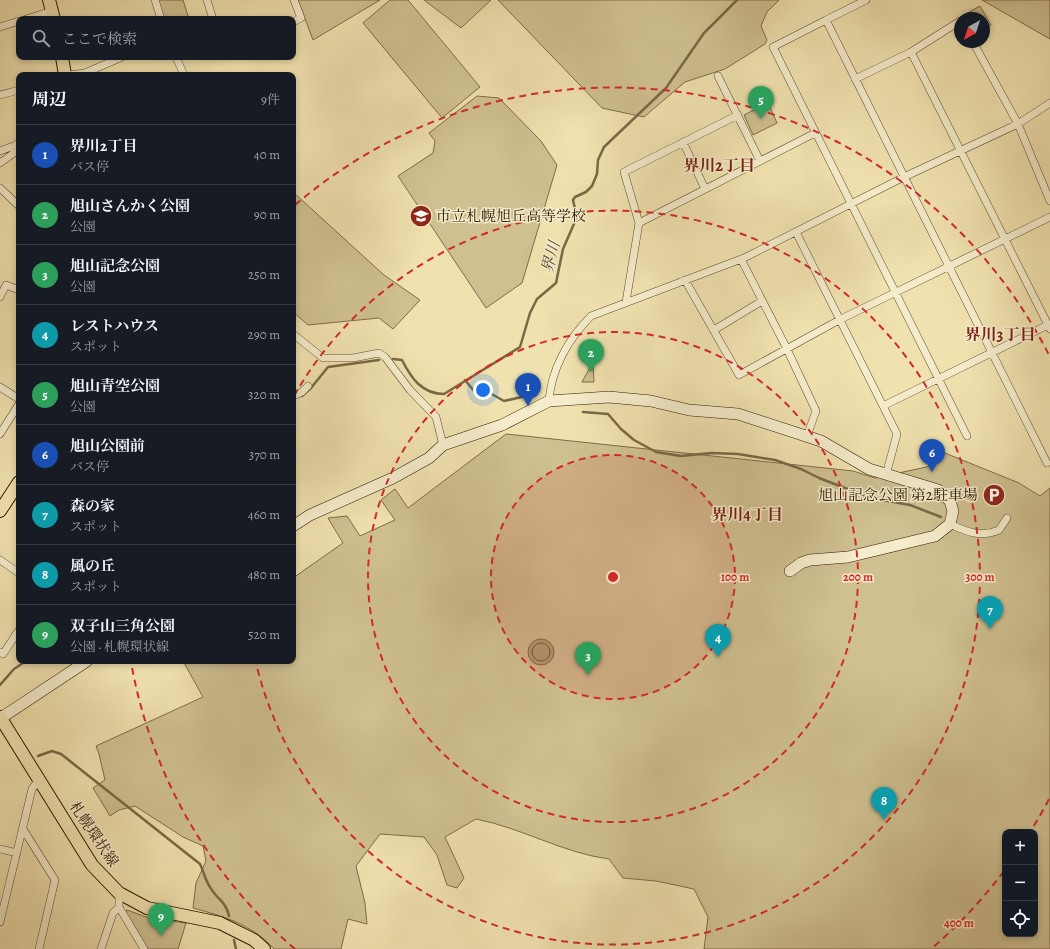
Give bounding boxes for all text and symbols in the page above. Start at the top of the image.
north arrow [954,12,990,48]
search box [16,16,296,60]
icon: search [30,27,52,49]
text: ここで検索 [62,29,137,49]
pin: 5 [748,86,774,119]
text: 周辺 [32,88,66,111]
text: 9件 [261,91,280,108]
text: 界川2丁目 [70,136,137,156]
text: 1 [43,146,47,163]
text: 40 m [254,146,280,163]
district label: 界川2丁目 [683,155,755,177]
text: バス停 [70,158,109,175]
text: 旭山さんかく公園 [70,196,190,216]
school or university icon: 市立札幌旭丘高等学校 [408,203,434,229]
text: 2 [42,206,48,223]
text: 90 m [254,206,280,223]
place label: 市立札幌旭丘高等学校 [436,206,586,226]
text: 公園 [70,218,96,235]
water label: 界川 [536,237,566,276]
text: 旭山記念公園 [70,256,160,276]
text: 3 [42,266,48,283]
text: 250 m [248,266,280,283]
text: 公園 [70,278,96,295]
text: レストハウス [70,316,159,336]
district label: 界川3丁目 [965,324,1035,346]
text: 4 [42,326,48,343]
text: 290 m [248,326,280,343]
text: スポット [70,338,122,355]
pin: 2 [578,339,604,372]
pin: 1 [515,373,541,406]
text: 旭山青空公園 [70,376,160,396]
your location [473,380,493,400]
text: 5 [42,386,48,403]
text: 320 m [248,386,280,403]
text: 公園 [70,398,96,415]
text: 旭山公園前 [70,436,145,456]
pin: 6 [919,439,945,472]
text: 6 [42,446,48,463]
text: 370 m [249,446,280,463]
text: バス停 [70,458,109,475]
parking icon: 旭山記念公園 第2駐車場 [981,482,1007,508]
place label: 旭山記念公園 第2駐車場 [818,485,978,505]
text: 森の家 [70,496,115,516]
district label: 界川4丁目 [711,504,783,526]
text: 7 [42,506,48,523]
text: 460 m [248,506,280,523]
text: スポット [70,518,122,535]
text: 風の丘 [70,556,115,576]
text: 8 [42,566,48,583]
text: 480 m [247,566,280,583]
text: 100 m [721,569,749,585]
text: 200 m [843,569,873,585]
text: 300 m [965,569,995,585]
centre of rings [606,570,620,584]
text: スポット [70,578,122,595]
pin: 7 [977,596,1003,629]
text: 双子山三角公園 [70,616,175,636]
pin: 4 [705,624,731,657]
text: 9 [42,626,48,643]
text: 520 m [248,626,280,643]
text: 公園 · 札幌環状線 [70,638,169,655]
pin: 3 [575,642,601,675]
pin: 8 [871,787,897,820]
street label: 札幌環状線 [65,797,123,871]
map controls [1002,829,1038,937]
button: + [1002,829,1038,865]
button: − [1002,865,1038,901]
button: locate [1002,901,1038,937]
pin: 9 [148,903,174,936]
text: 400 m [944,915,974,931]

